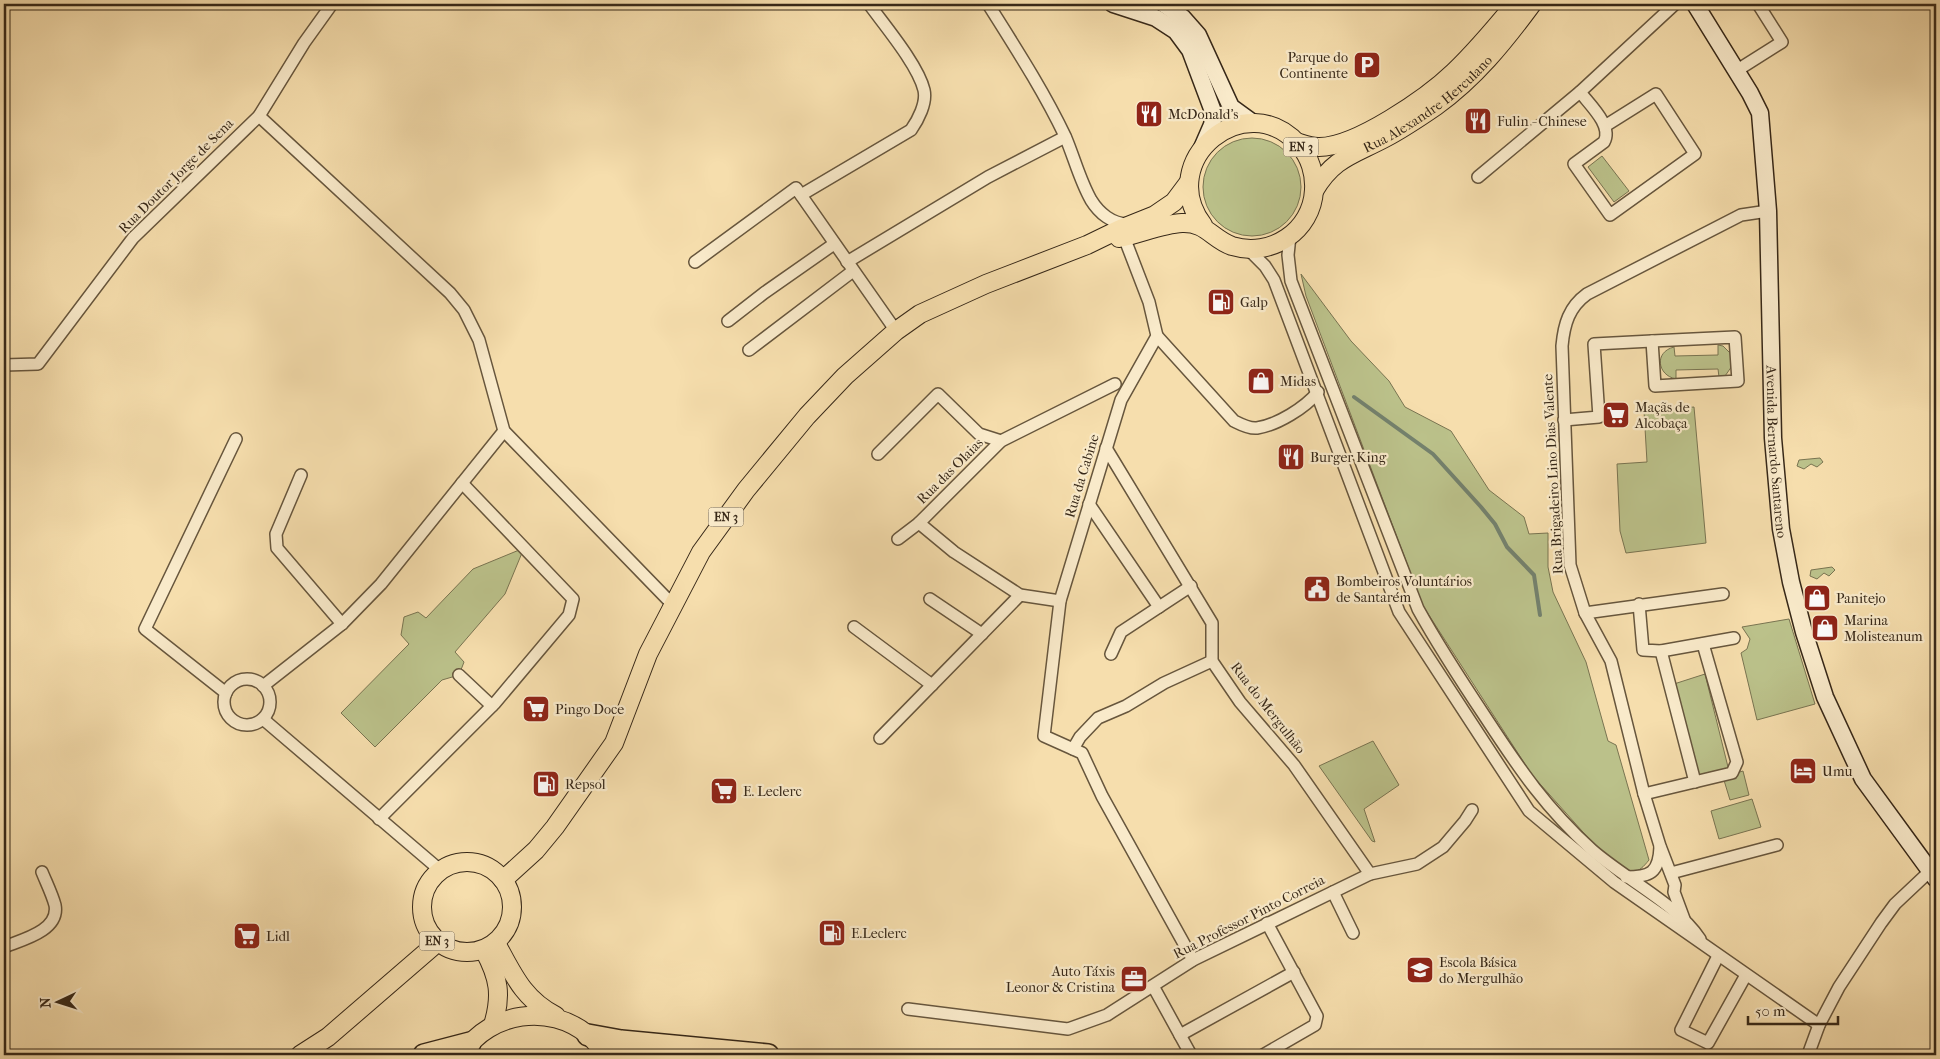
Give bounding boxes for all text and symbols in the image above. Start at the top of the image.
place label: Parque do Continente [1279,49,1348,82]
parking icon: Parque do Continente [1352,50,1382,80]
street label: Rua Alexandre Herculano [1360,52,1496,156]
restaurant icon: McDonald's [1134,99,1164,129]
place label: McDonald's [1168,106,1239,123]
restaurant icon: Fulin - Chinese [1463,106,1493,136]
place label: Fulin - Chinese [1497,113,1587,130]
street label: Rua Doutor Jorge de Sena [115,115,237,237]
road number: EN 3 [1284,138,1318,156]
fuel station icon: Galp [1206,287,1236,317]
place label: Galp [1240,294,1268,311]
street label: Avenida Bernardo Santareno [1763,364,1791,539]
shop icon: Midas [1246,366,1276,396]
place label: Midas [1280,373,1316,390]
street label: Rua Brigadeiro Lino Dias Valente [1539,373,1567,575]
place label: Maçãs de Alcobaça [1634,399,1690,432]
supermarket icon: Maçãs de Alcobaça [1601,400,1631,430]
street label: Rua da Cabine [1061,432,1103,520]
street label: Rua das Olaias [913,434,987,508]
restaurant icon: Burger King [1276,442,1306,472]
place label: Burger King [1310,449,1387,466]
road number: EN 3 [708,508,744,526]
place label: Bombeiros Voluntários de Santarém [1336,573,1472,606]
public building icon: Bombeiros Voluntários de Santarém [1302,574,1332,604]
shop icon: Panitejo [1802,583,1832,613]
place label: Panitejo [1836,590,1886,607]
place label: Marina Molisteanum [1844,612,1923,645]
shop icon: Marina Molisteanum [1810,613,1840,643]
street label: Rua do Mergulhão [1227,659,1309,757]
supermarket icon: Pingo Doce [521,694,551,724]
place label: Pingo Doce [555,701,624,718]
hotel icon: Umu [1788,756,1818,786]
place label: Umu [1822,763,1852,780]
fuel station icon: Repsol [531,769,561,799]
place label: Repsol [565,776,606,793]
supermarket icon: E. Leclerc [709,776,739,806]
place label: E. Leclerc [743,783,802,800]
street label: Rua Professor Pinto Correia [1170,871,1328,963]
fuel station icon: E.Leclerc [817,918,847,948]
supermarket icon: Lidl [232,921,262,951]
place label: E.Leclerc [851,925,907,942]
place label: Lidl [266,928,290,945]
road number: EN 3 [420,931,454,950]
place label: Escola Básica do Mergulhão [1439,954,1523,987]
school or university icon: Escola Básica do Mergulhão [1405,955,1435,985]
place label: Auto Táxis Leonor & Cristina [1006,963,1116,996]
office icon: Auto Táxis Leonor & Cristina [1119,964,1149,994]
north arrow [32,976,82,1026]
scale bar [1748,994,1838,1026]
text: N [37,997,54,1009]
text: 50 m [1755,1002,1786,1020]

